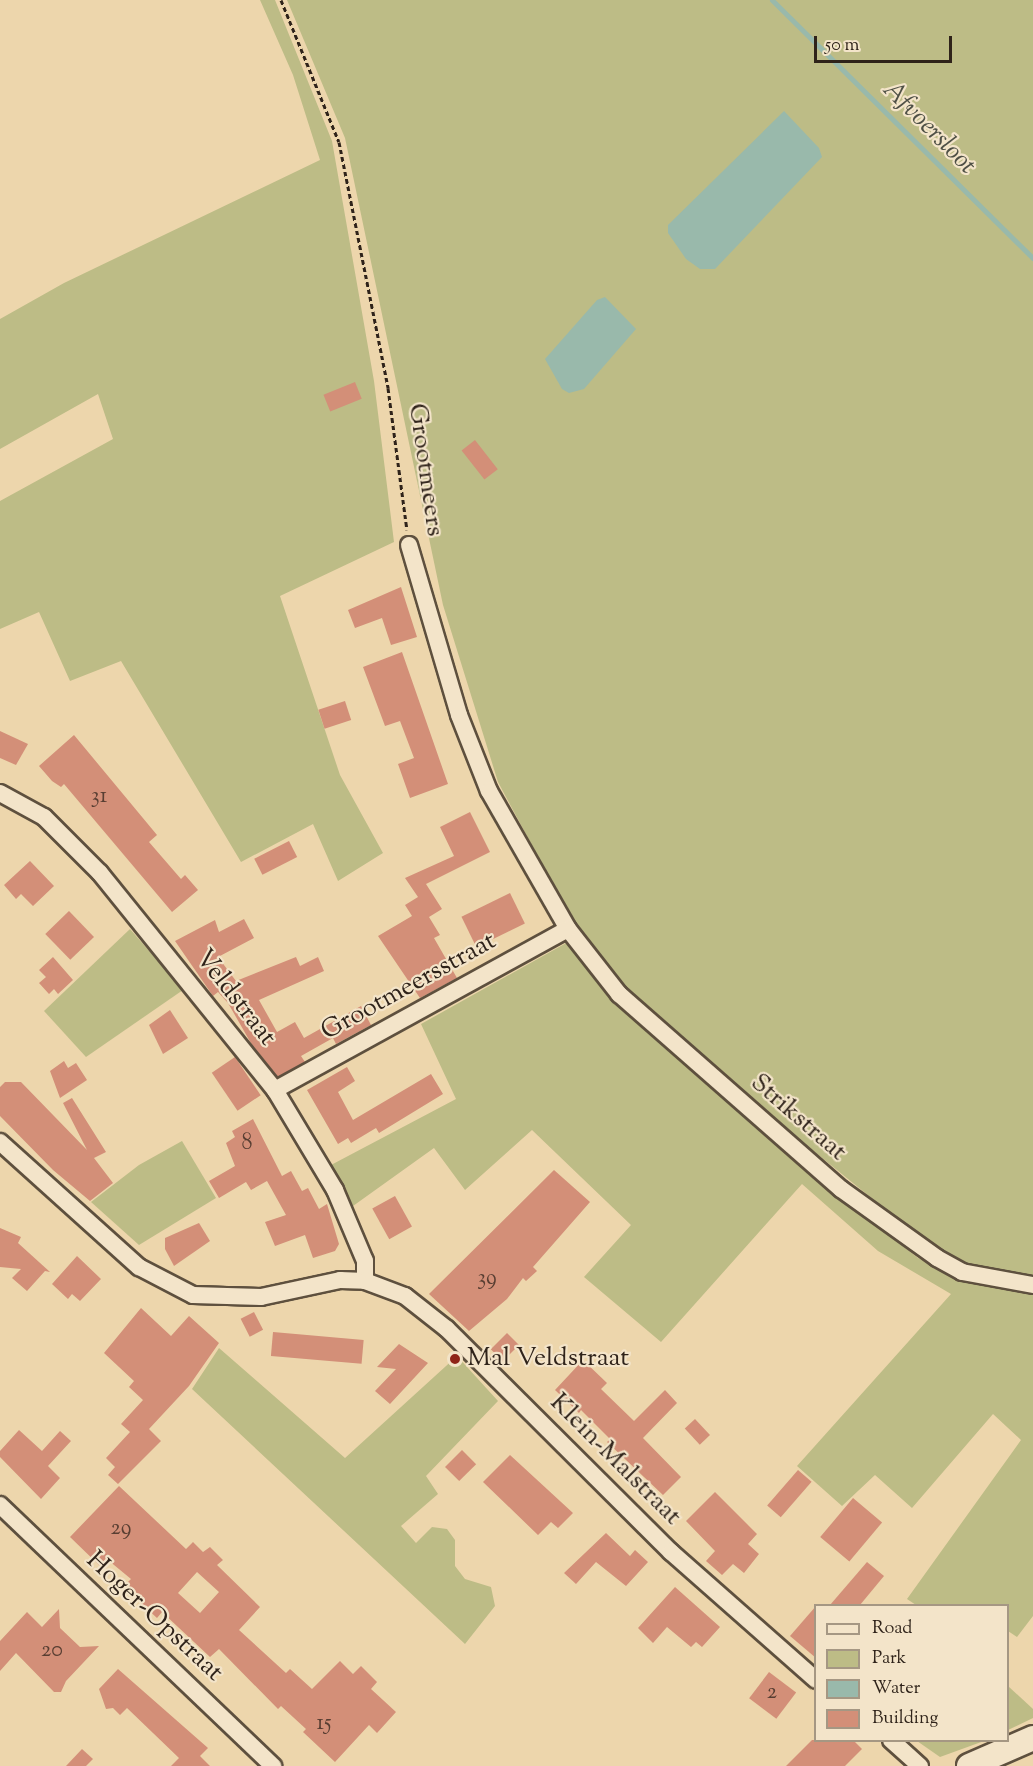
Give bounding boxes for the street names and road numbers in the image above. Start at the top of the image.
street label: Grootmeers [400,402,450,538]
street label: Grootmeersstraat [316,926,502,1048]
street label: Veldstraat [188,944,282,1052]
street label: Strikstraat [744,1068,852,1168]
street label: Klein-Malstraat [543,1388,687,1532]
street label: Hoger-Opstraat [79,1546,229,1688]

